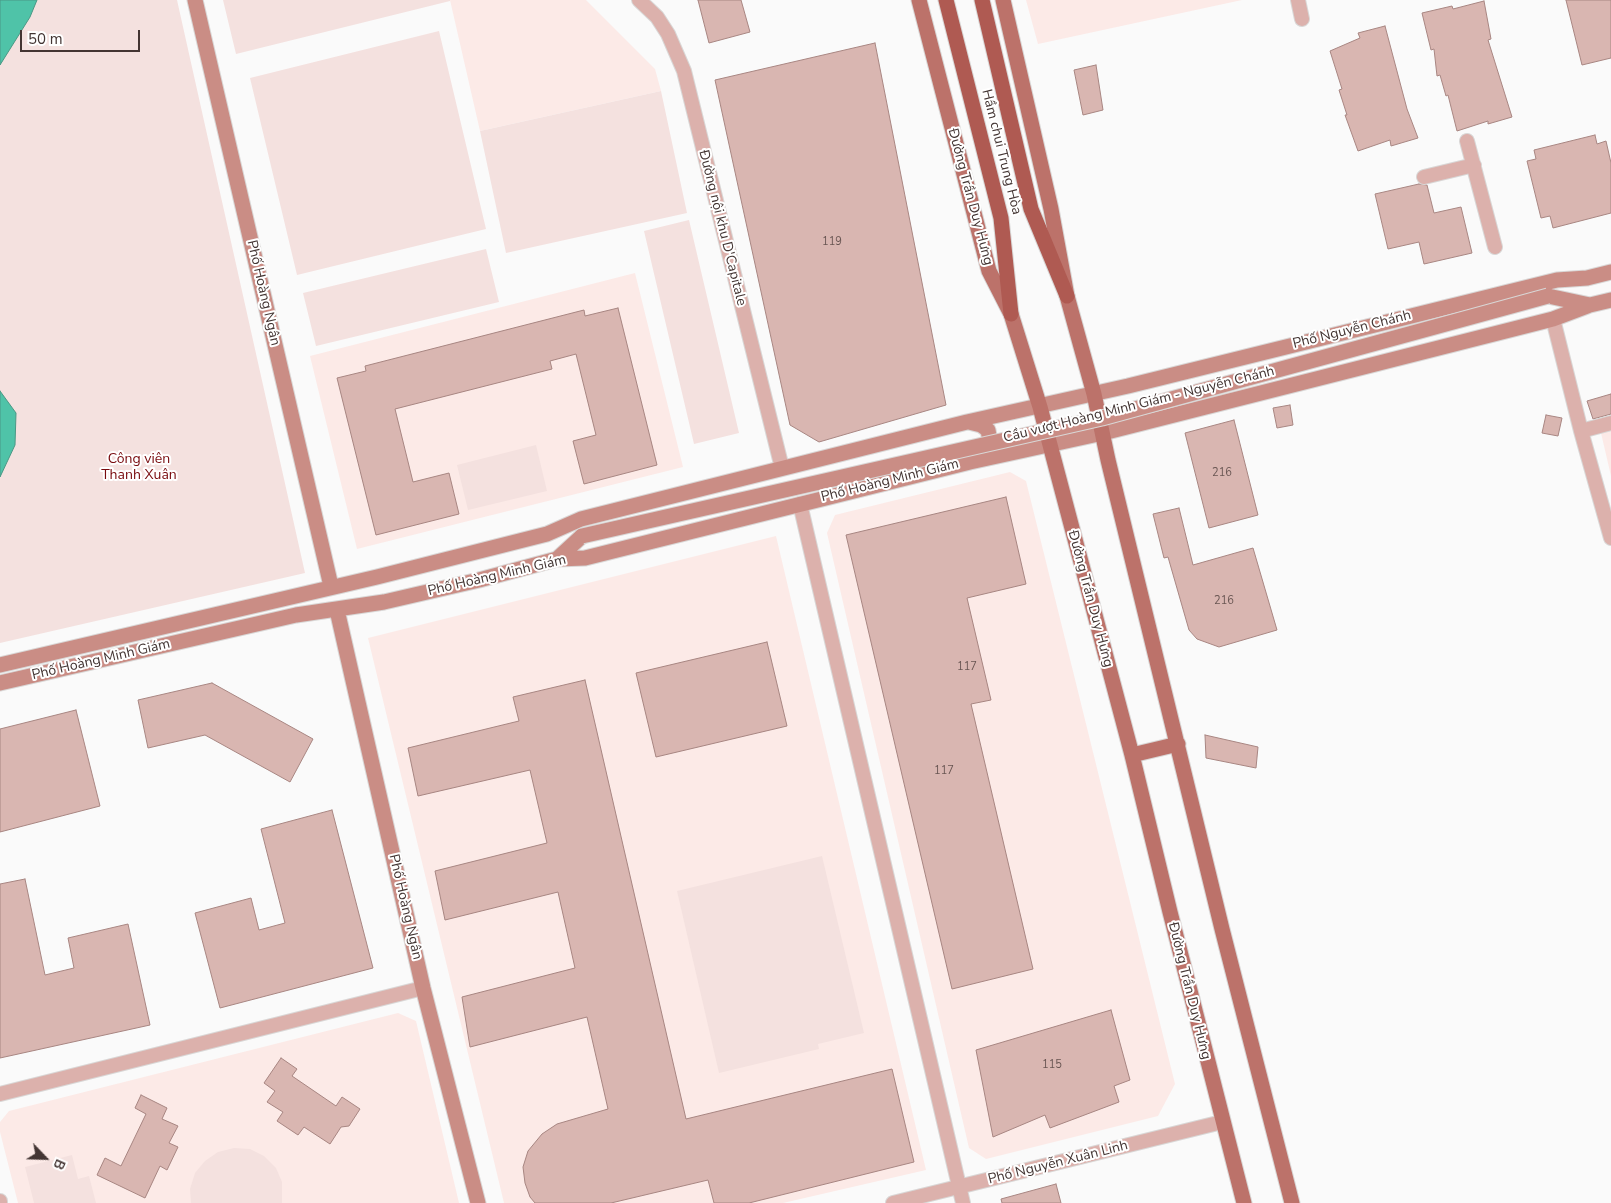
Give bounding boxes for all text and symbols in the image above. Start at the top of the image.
scale bar [22,20,142,52]
text: 50 m [28,29,63,49]
street label: Hầm chui Trung Hòa [977,88,1025,216]
street label: Đường Trần Duy Hưng [944,127,996,267]
street label: Đường nội khu D'Capitale [694,148,750,308]
house number: 119 [822,235,842,249]
street label: Phố Hoàng Ngân [243,239,283,347]
street label: Phố Nguyễn Chánh [1291,307,1413,353]
street label: Cầu vượt Hoàng Minh Giám - Nguyễn Chánh [1002,363,1276,447]
park label: Công viên Thanh Xuân [101,452,177,484]
street label: Phố Hoàng Minh Giám [819,456,961,506]
house number: 216 [1212,466,1232,480]
street label: Đường Trần Duy Hưng [1064,529,1116,669]
street label: Phố Hoàng Minh Giám [426,552,568,600]
house number: 216 [1214,594,1234,608]
street label: Phố Hoàng Minh Giám [30,636,172,684]
house number: 117 [957,660,977,674]
house number: 117 [934,764,954,778]
street label: Phố Hoàng Ngân [385,853,425,961]
street label: Đường Trần Duy Hưng [1164,921,1214,1061]
house number: 115 [1042,1058,1062,1072]
north arrow [20,1133,70,1183]
street label: Phố Nguyễn Xuân Linh [986,1138,1130,1188]
text: B [49,1156,70,1173]

